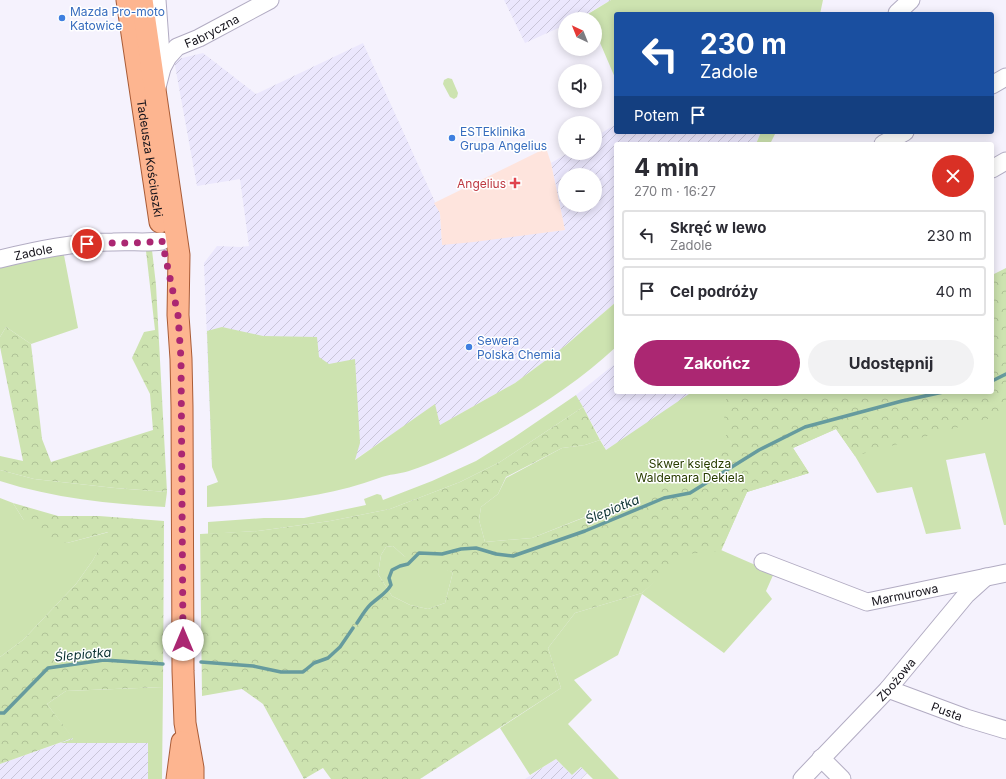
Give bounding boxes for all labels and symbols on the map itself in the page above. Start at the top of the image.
place label: Mazda Pro-moto Katowice [70,4,165,33]
street label: Fabryczna [182,11,241,51]
north arrow [558,12,602,56]
marker: Mazda Pro-moto Katowice [57,13,67,23]
street label: Tadeusza Kościuszki [134,98,167,218]
place label: ESTEklinika Grupa Angelius [460,124,547,153]
marker: ESTEklinika Grupa Angelius [447,133,457,143]
place label: Angelius [457,176,506,191]
marker: Angelius [509,177,521,189]
pin [70,227,104,261]
street label: Zadole [13,240,54,263]
place label: Sewera Polska Chemia [477,333,561,362]
marker: Sewera Polska Chemia [464,342,474,352]
park label: Skwer księdza Waldemara Dekiela [636,456,744,485]
water label: Ślepiotka [583,491,641,527]
street label: Marmurowa [870,580,939,608]
position arrow [162,619,204,661]
water label: Ślepiotka [54,644,112,664]
street label: Zbożowa [873,655,918,704]
street label: Pusta [930,698,965,724]

